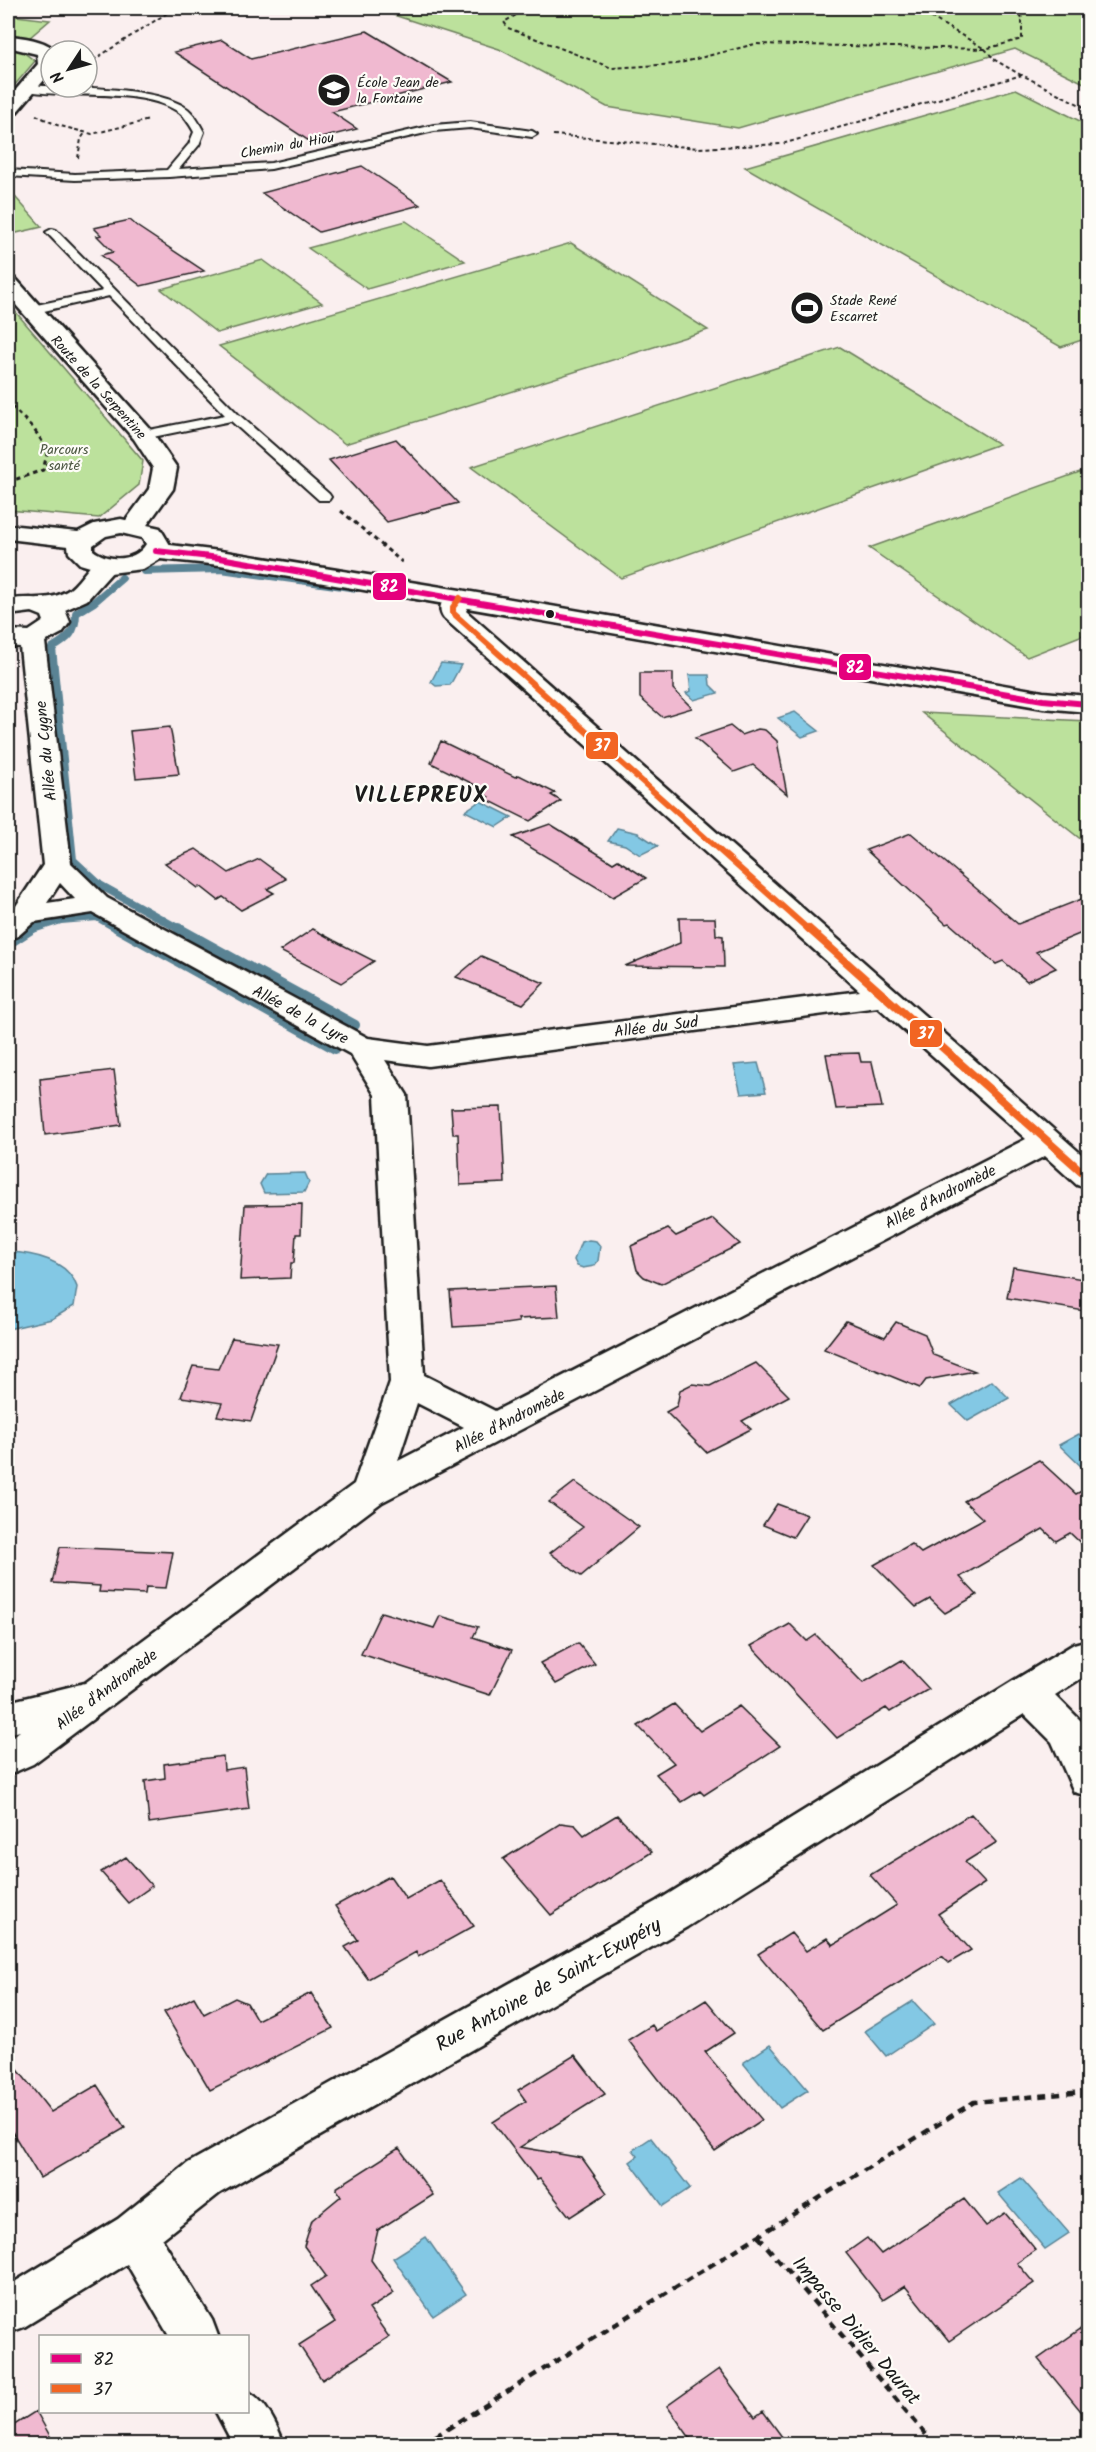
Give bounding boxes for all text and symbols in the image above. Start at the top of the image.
north arrow [39,39,99,99]
text: N [45,65,71,88]
school or university icon: École Jean de la Fontaine [316,72,352,108]
place label: École Jean de la Fontaine [357,72,440,110]
street label: Chemin du Hiou [239,127,336,165]
sports icon: Stade René Escarret [789,290,825,326]
place label: Stade René Escarret [830,290,897,328]
street label: Route de la Serpentine [45,330,152,445]
park label: Parcours santé [40,439,88,477]
line badge: 82 [372,572,407,601]
text: 82 [380,575,398,600]
unlabelled marker [544,608,556,620]
line badge: 82 [838,653,872,681]
text: 82 [846,656,864,681]
street label: Allée du Cygne [29,699,64,802]
line badge: 37 [585,731,619,760]
text: 37 [593,734,611,759]
district label: VILLEPREUX [354,779,488,814]
street label: Allée de la Lyre [247,979,353,1051]
street label: Allée du Sud [613,1010,701,1045]
line badge: 37 [909,1019,943,1048]
text: 37 [917,1022,935,1047]
street label: Allée d'Andromède [881,1158,1001,1236]
street label: Allée d'Andromède [450,1382,570,1460]
street label: Allée d'Andromède [51,1643,163,1737]
street label: Rue Antoine de Saint-Exupéry [430,1910,668,2061]
street label: Impasse Didier Daurat [783,2249,928,2413]
legend [39,2335,249,2413]
text: 82 [93,2346,114,2375]
text: 37 [93,2376,112,2405]

